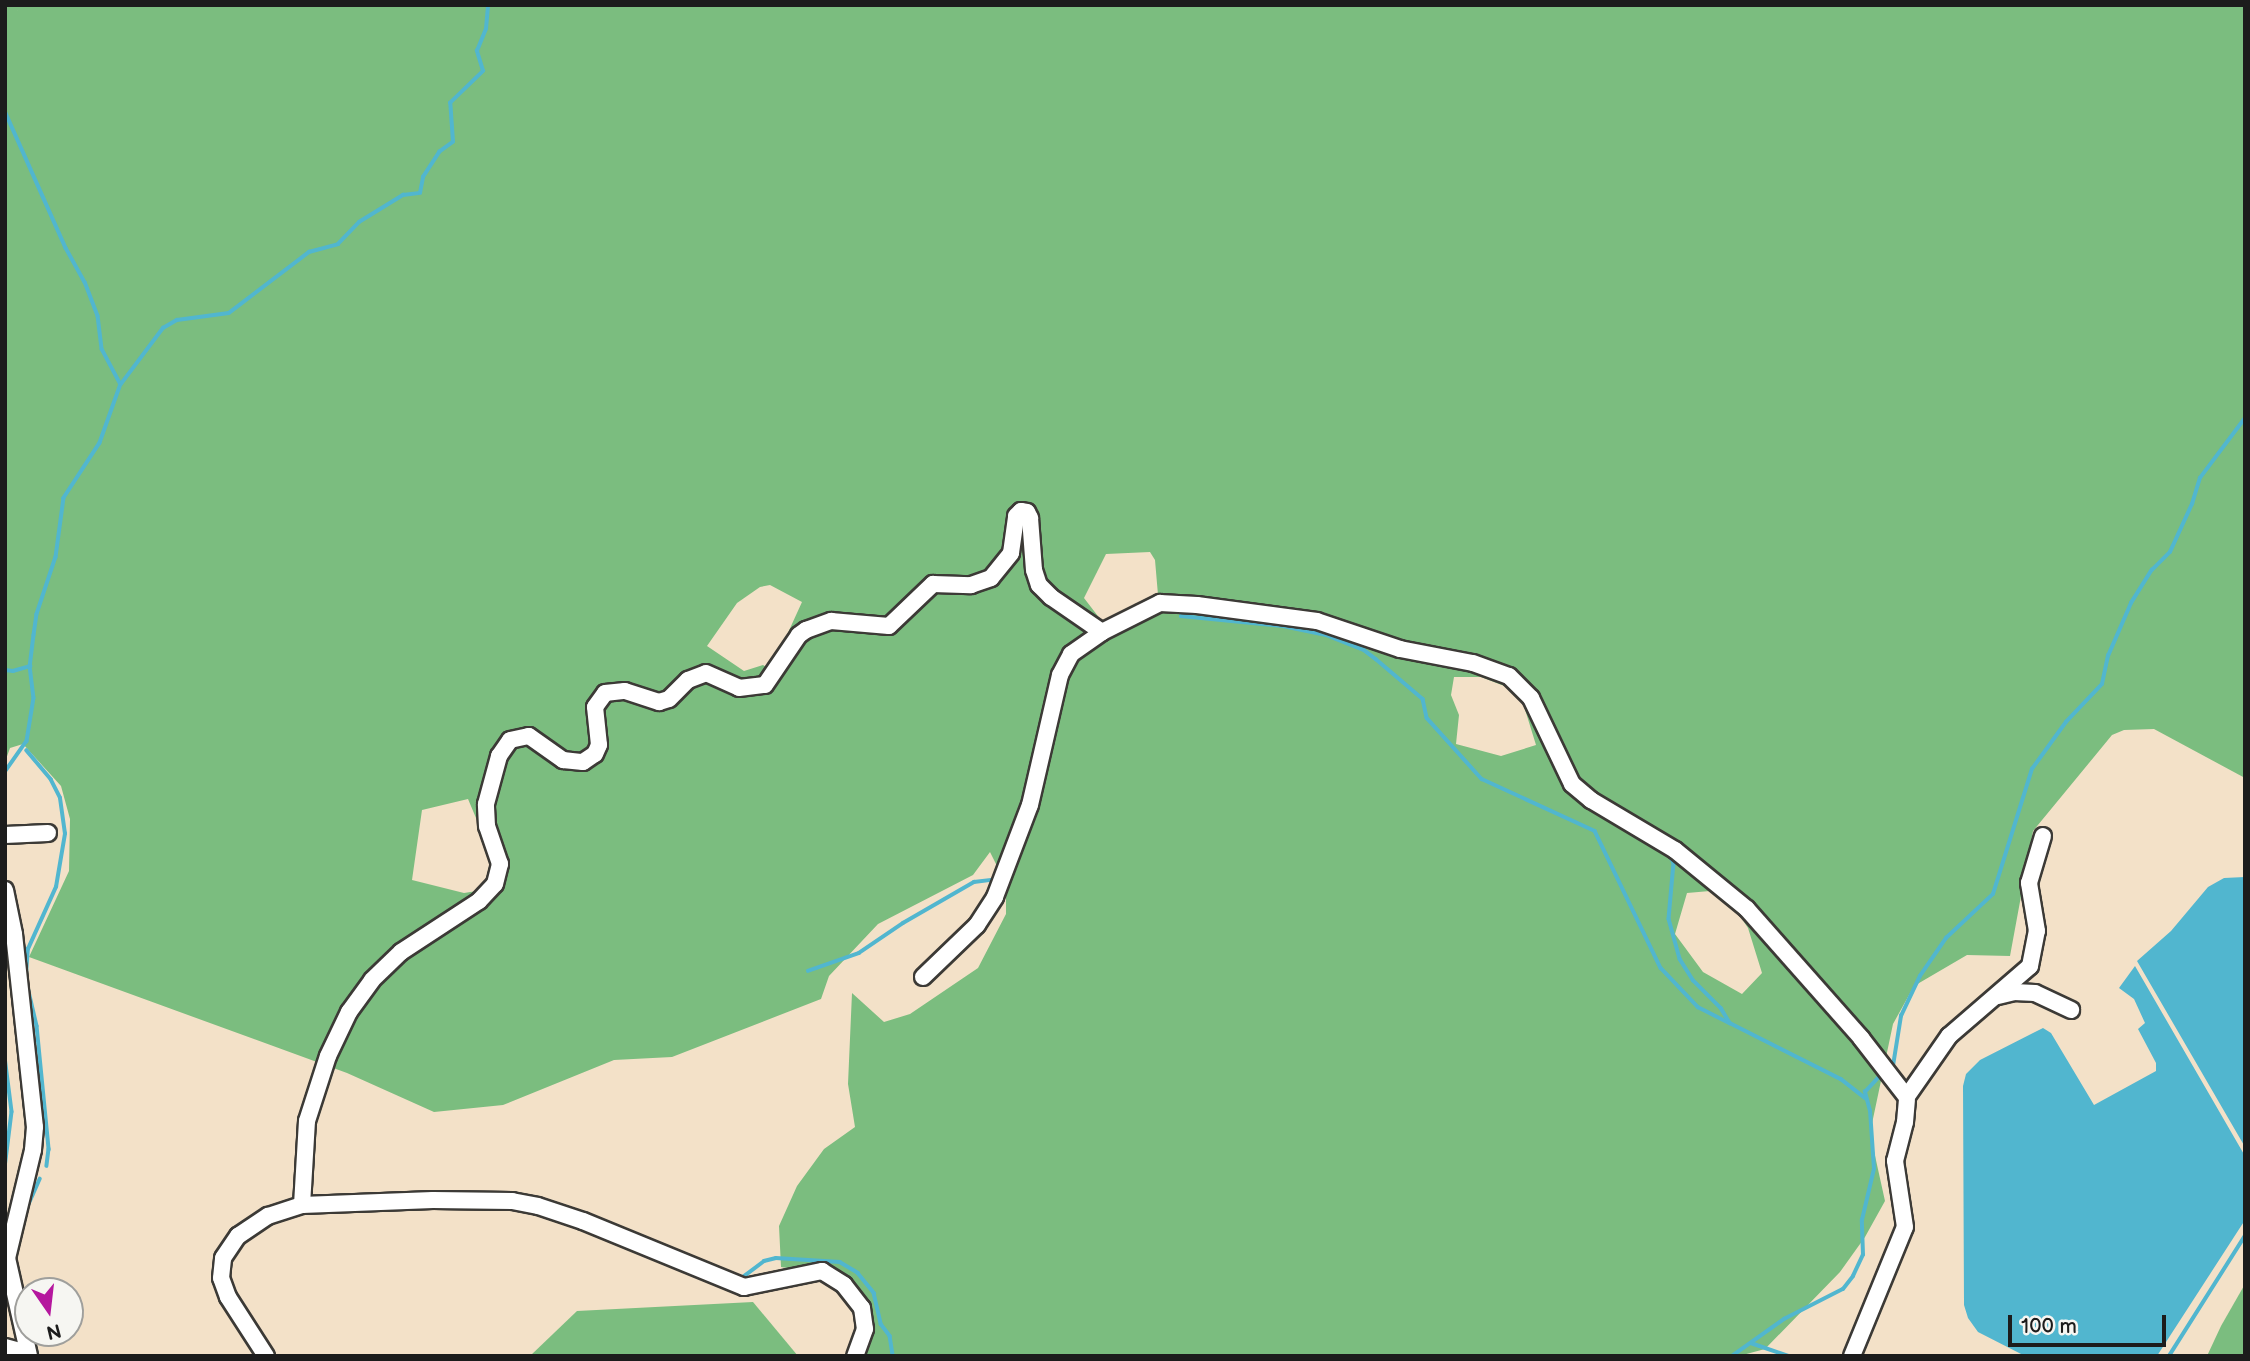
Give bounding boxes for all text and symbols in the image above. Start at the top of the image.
north arrow [14,1277,84,1347]
scale bar [2012,1302,2170,1346]
text: 100 m [2021,1314,2077,1339]
text: N [44,1318,63,1344]

